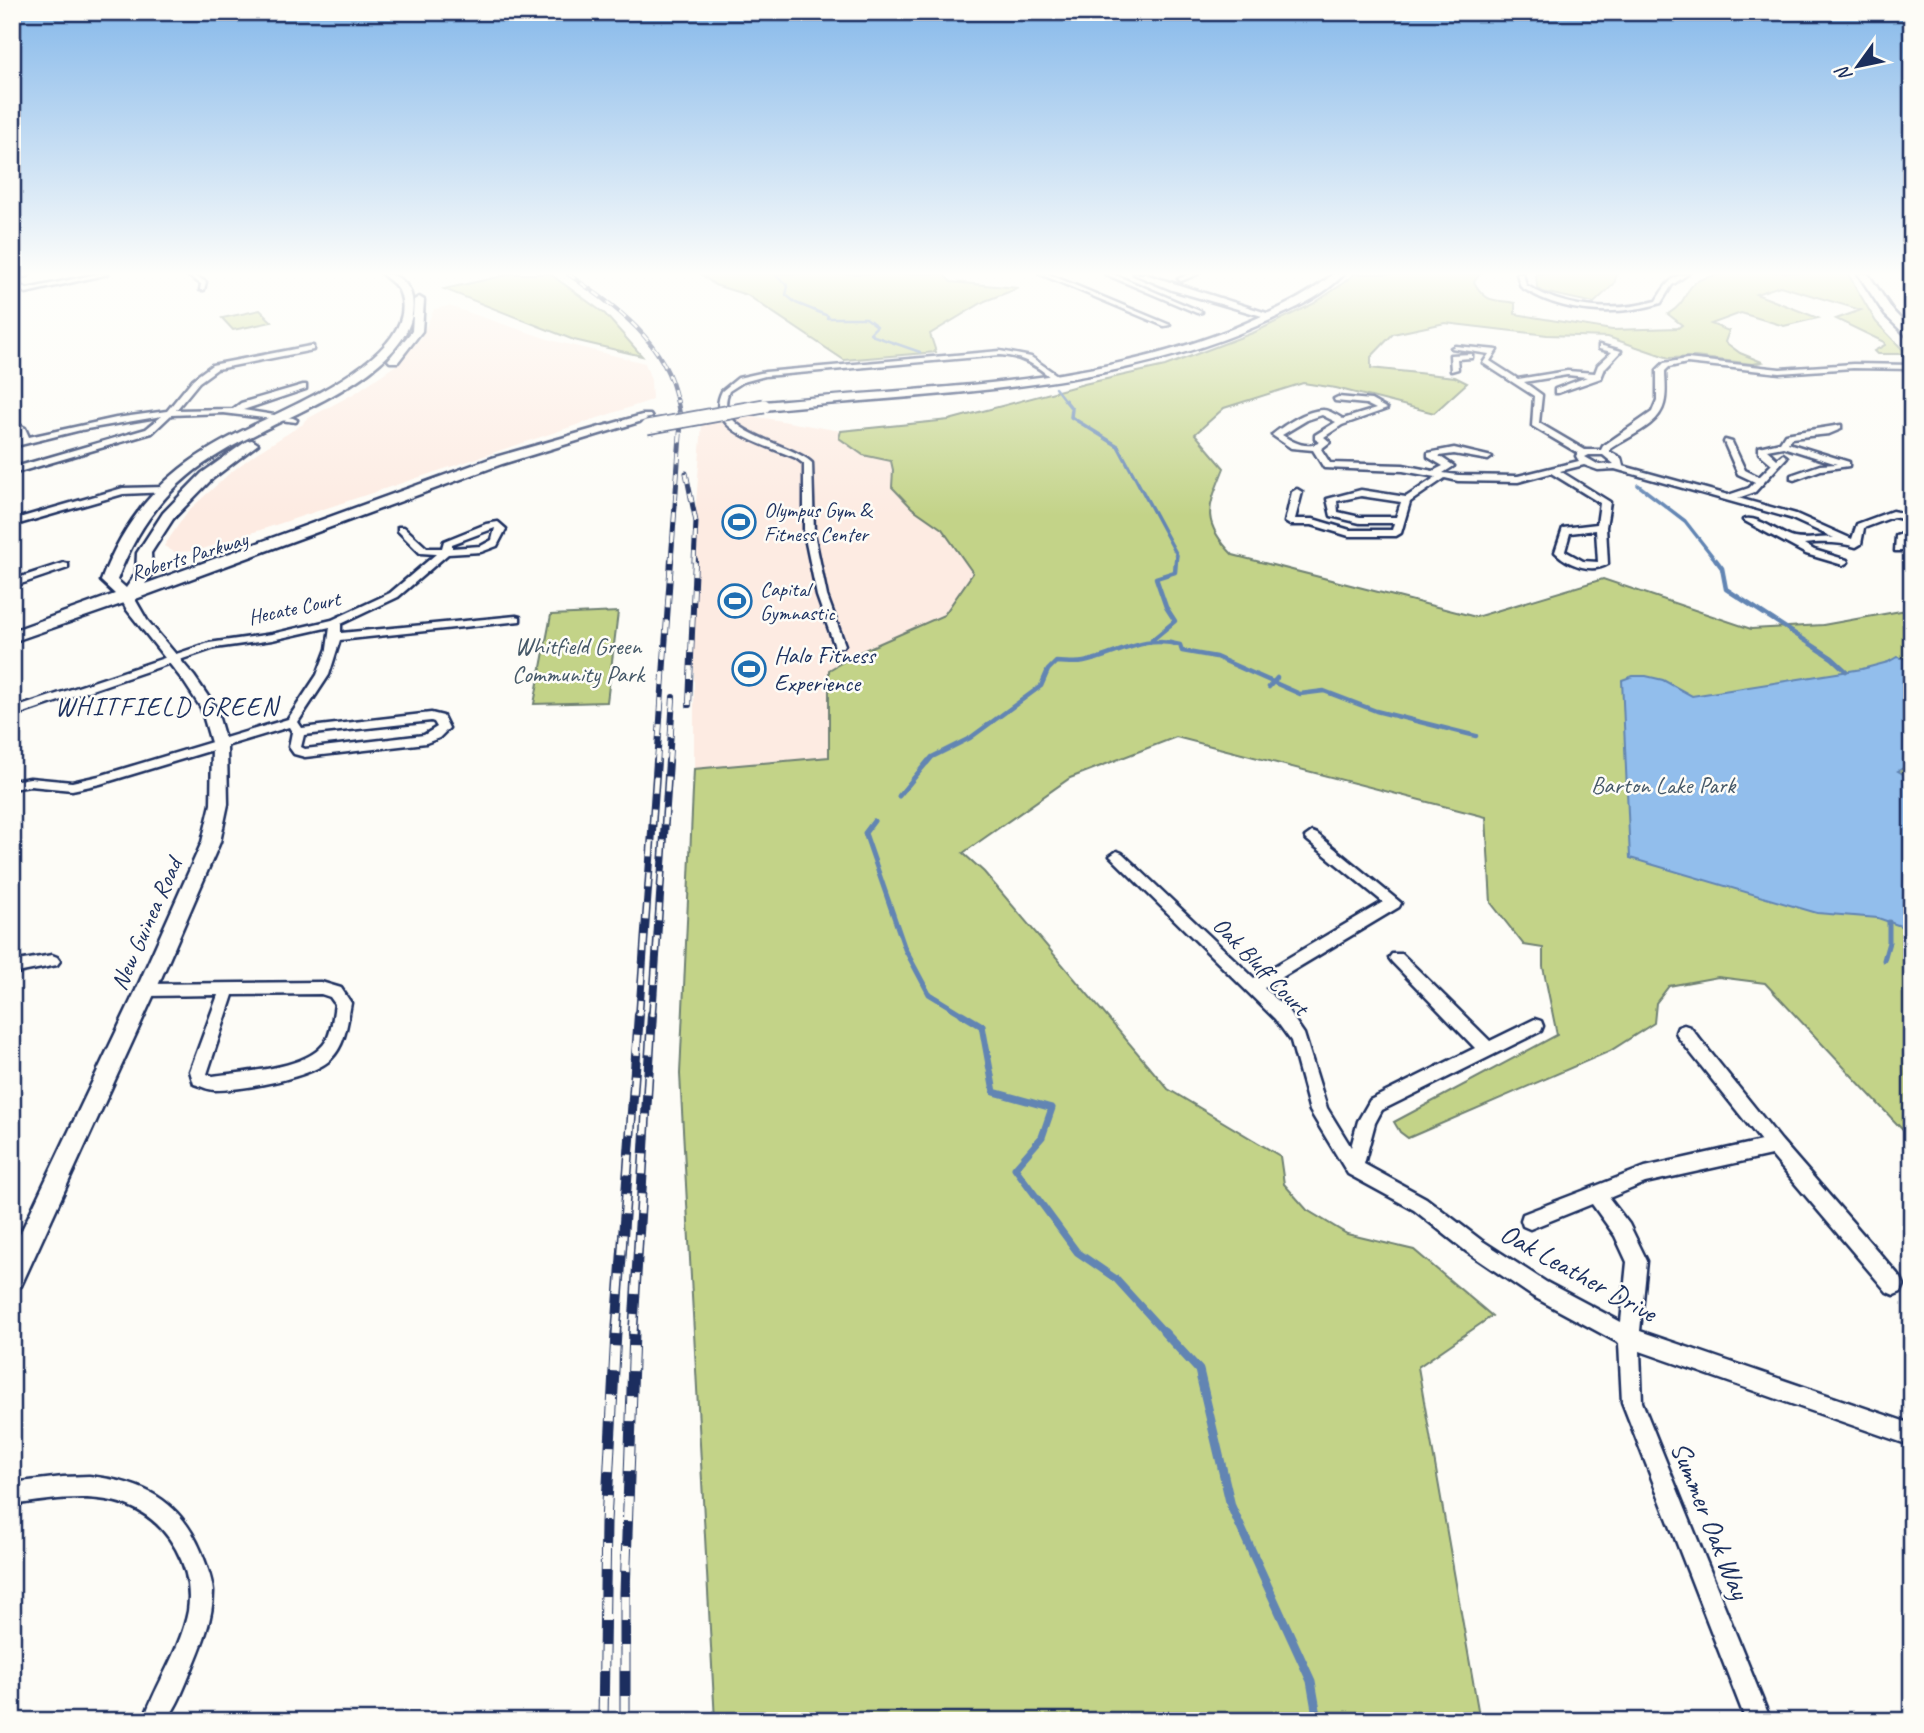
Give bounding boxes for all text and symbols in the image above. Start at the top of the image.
north arrow [1822,32,1892,102]
text: N [1830,61,1858,86]
place label: Olympus Gym & Fitness Center [764,497,873,547]
sports icon: Olympus Gym & Fitness Center [720,503,758,541]
street label: Roberts Parkway [127,525,252,586]
place label: Capital Gymnastic [760,576,836,626]
sports icon: Capital Gymnastic [716,582,754,620]
street label: Hecate Court [246,585,344,630]
park label: Whitfield Green Community Park [512,631,646,689]
place label: Halo Fitness Experience [774,640,877,698]
sports icon: Halo Fitness Experience [730,650,768,688]
district label: WHITFIELD GREEN [55,690,282,723]
park label: Barton Lake Park [1591,770,1737,800]
street label: New Guinea Road [104,850,190,995]
street label: Oak Bluff Court [1207,910,1317,1023]
street label: Oak Leather Drive [1494,1215,1665,1331]
street label: Summer Oak Way [1663,1436,1759,1606]

